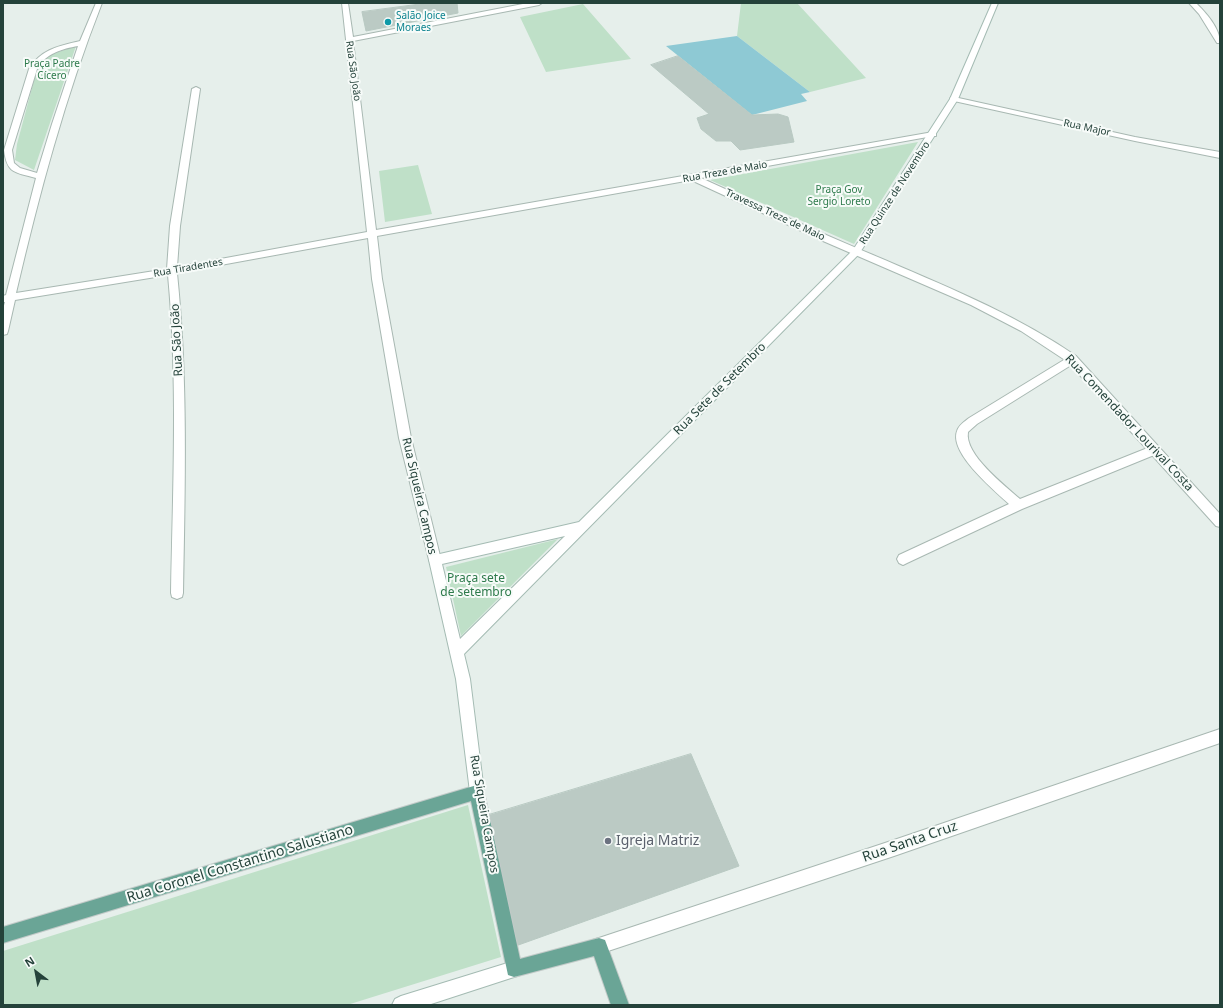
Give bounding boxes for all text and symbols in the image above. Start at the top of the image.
place label: Salão Joice Moraes [396,10,446,34]
marker: Salão Joice Moraes [383,17,393,27]
street label: Rua São João [343,40,363,102]
park label: Praça Padre Cícero [24,58,80,82]
street label: Rua Major [1062,117,1112,139]
street label: Rua Quinze de Novembro [857,139,933,247]
street label: Rua Treze de Maio [682,159,768,185]
park label: Praça Gov Sergio Loreto [807,184,871,208]
street label: Travessa Treze de Maio [723,187,827,243]
street label: Rua Tiradentes [152,256,224,280]
street label: Rua São João [168,303,186,377]
street label: Rua Sete de Setembro [671,340,769,438]
street label: Rua Comendador Lourival Costa [1062,352,1196,494]
street label: Rua Siqueira Campos [399,436,439,556]
park label: Praça sete de setembro [440,572,512,600]
street label: Rua Siqueira Campos [467,754,501,874]
street label: Rua Santa Cruz [860,818,960,866]
street label: Rua Coronel Constantino Salustiano [125,822,355,906]
place label: Igreja Matriz [616,833,699,849]
marker: Igreja Matriz [603,836,613,846]
north arrow [16,952,56,992]
text: N [22,953,37,970]

